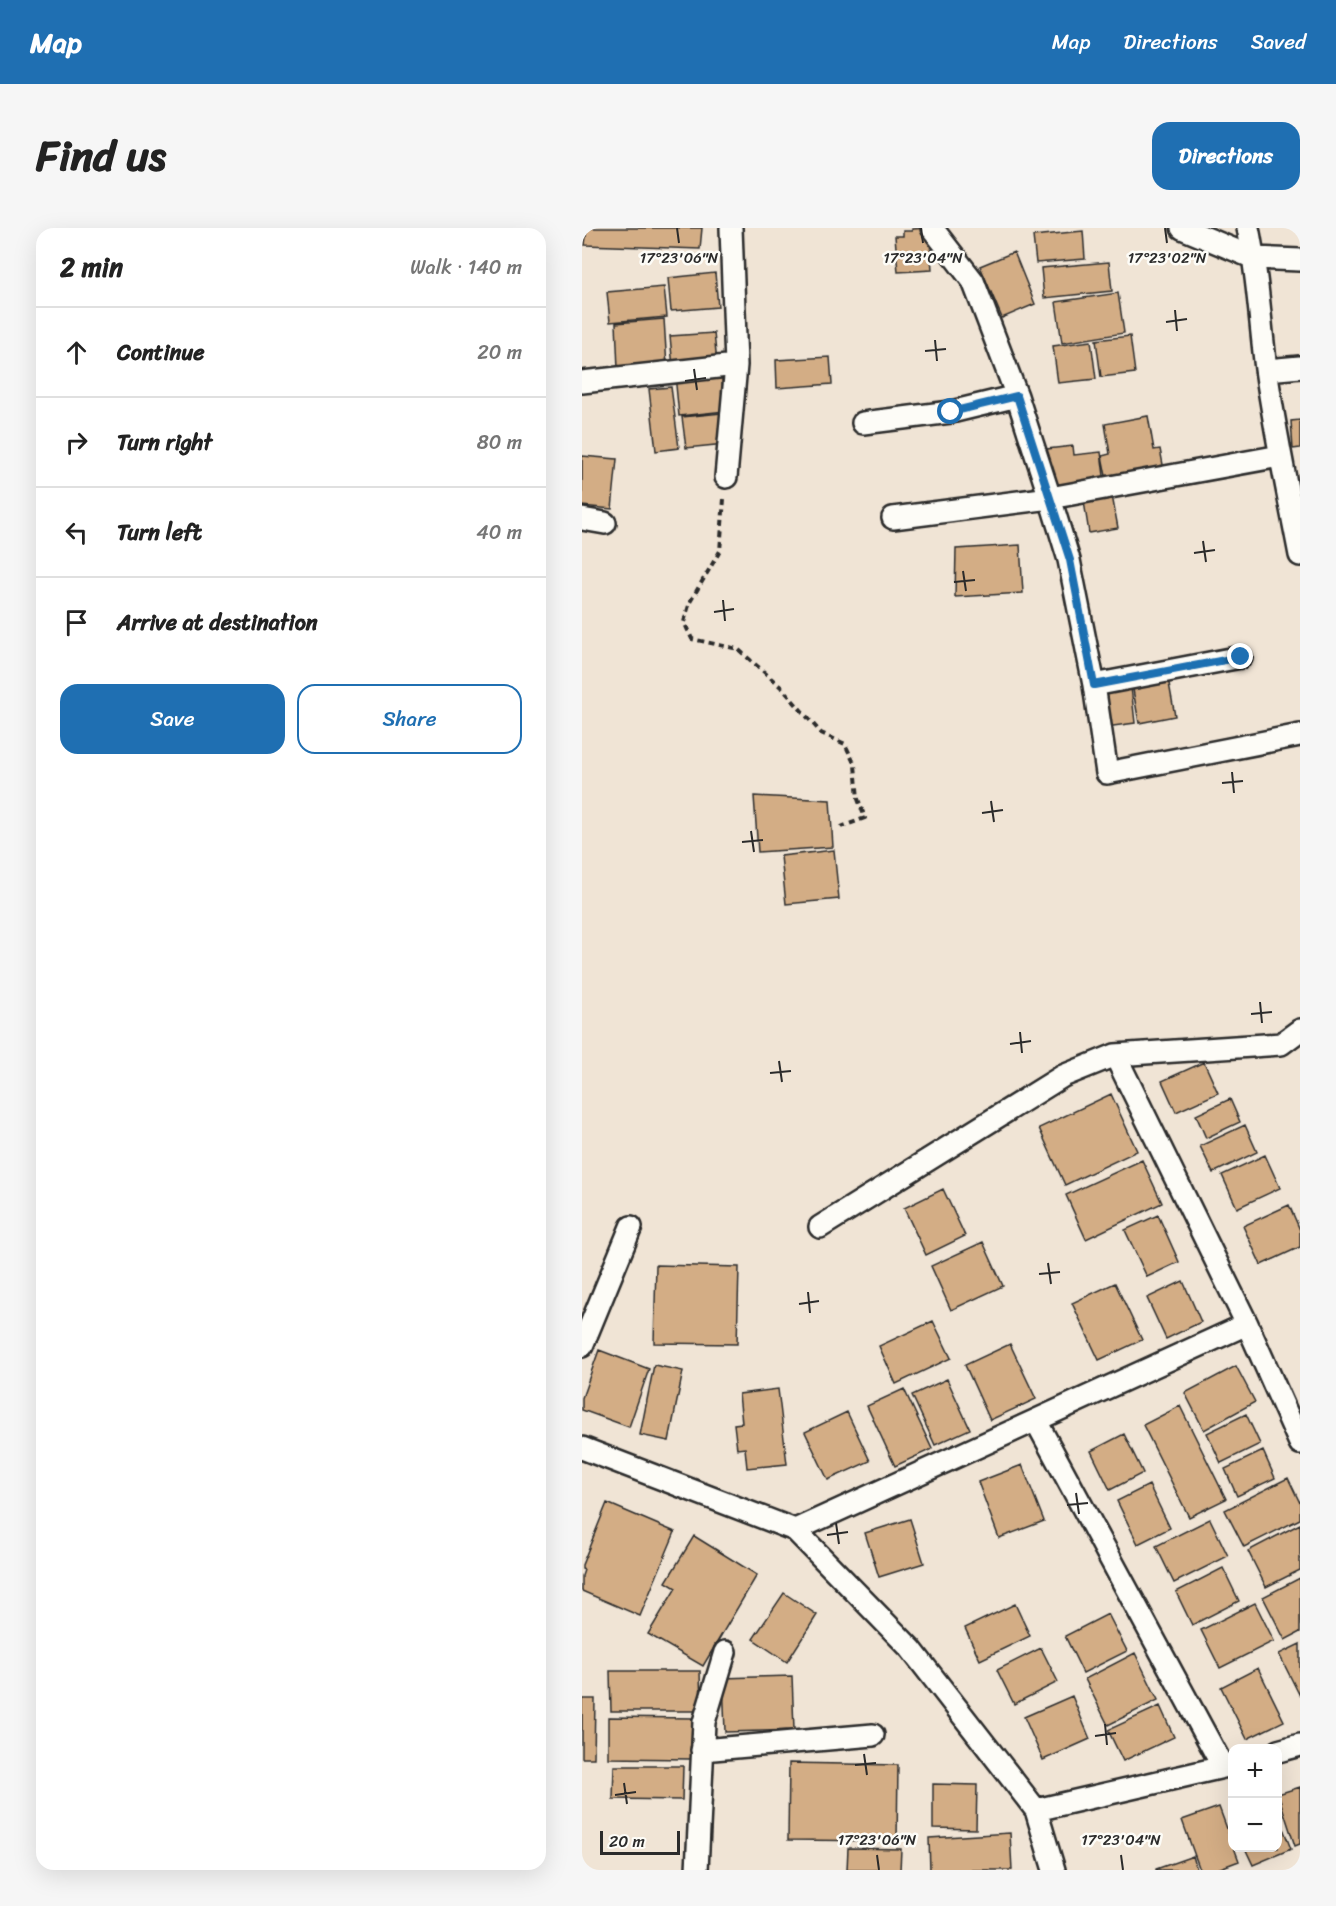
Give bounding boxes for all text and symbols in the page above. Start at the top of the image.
text: Map [30,18,82,67]
text: Map [1052,23,1090,61]
text: Directions [1123,23,1218,61]
text: Saved [1251,23,1306,61]
text: Find us [36,119,166,193]
button: Directions [1152,122,1300,190]
text: 2 min [60,244,123,290]
text: 17°23'06"N [640,245,719,271]
text: 17°23'04"N [883,245,963,271]
text: 17°23'02"N [1128,245,1207,271]
text: Walk · 140 m [410,250,522,285]
text: Continue [117,333,205,372]
text: 20 m [477,335,522,370]
icon: ahead [60,336,93,369]
route start [937,398,963,424]
text: Turn right [117,423,212,462]
text: 80 m [477,425,522,460]
icon: right [60,426,93,459]
text: Turn left [117,513,202,552]
text: 40 m [476,515,522,550]
icon: left [60,516,93,549]
text: Arrive at destination [117,603,318,642]
icon: arrive [60,606,93,639]
route end [1227,643,1253,669]
button: Save [60,684,285,754]
button: Share [297,684,522,754]
map controls [1228,1744,1282,1852]
button: + [1228,1744,1282,1798]
button: − [1228,1798,1282,1852]
text: 20 m [609,1827,645,1856]
text: 17°23'06"N [838,1827,917,1853]
text: 17°23'04"N [1081,1827,1161,1853]
scale bar [600,1828,680,1856]

